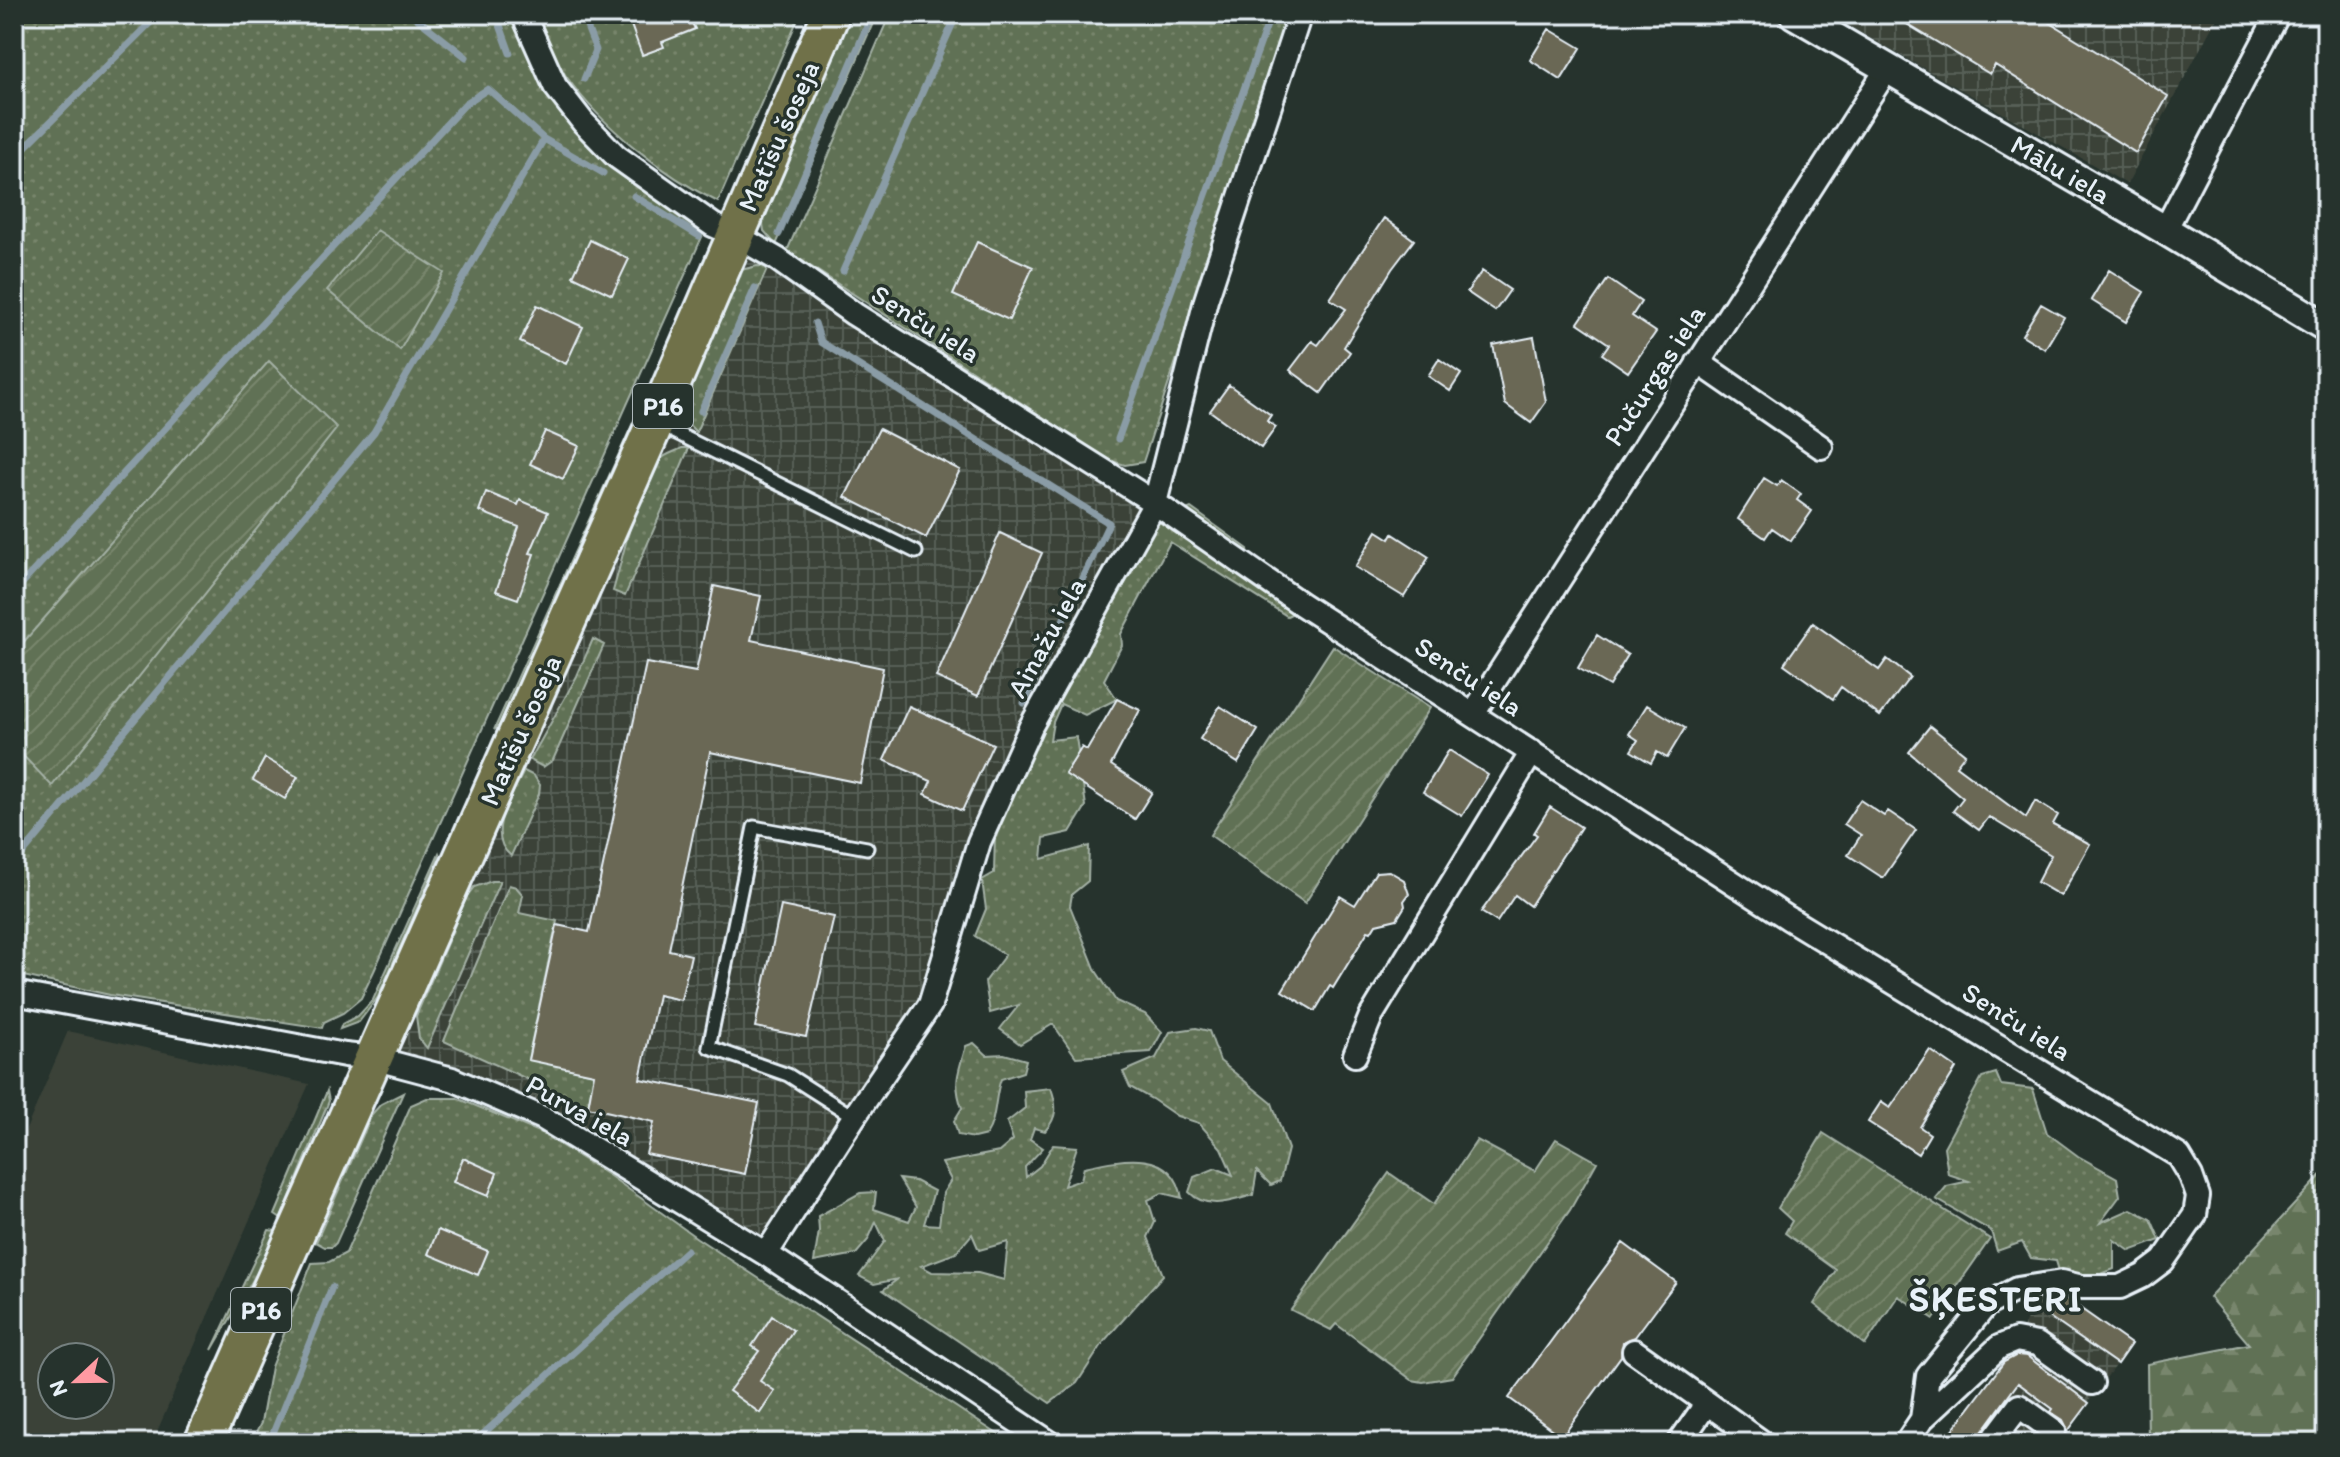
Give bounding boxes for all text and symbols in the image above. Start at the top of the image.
street label: Matīšu šoseja [730,55,826,217]
street label: Mālu iela [2005,127,2117,211]
street label: Senču iela [865,276,987,370]
street label: Pučurgas iela [1596,298,1713,452]
road number: P16 [633,384,693,428]
street label: Ainažu iela [999,570,1093,703]
street label: Senču iela [1409,629,1530,724]
street label: Matīšu šoseja [472,649,568,811]
street label: Senču iela [1956,974,2078,1068]
street label: Purva iela [520,1067,640,1154]
district label: ŠĶESTERI [1909,1277,2083,1321]
road number: P16 [231,1288,291,1332]
north arrow [36,1341,116,1421]
text: N [43,1376,73,1400]

